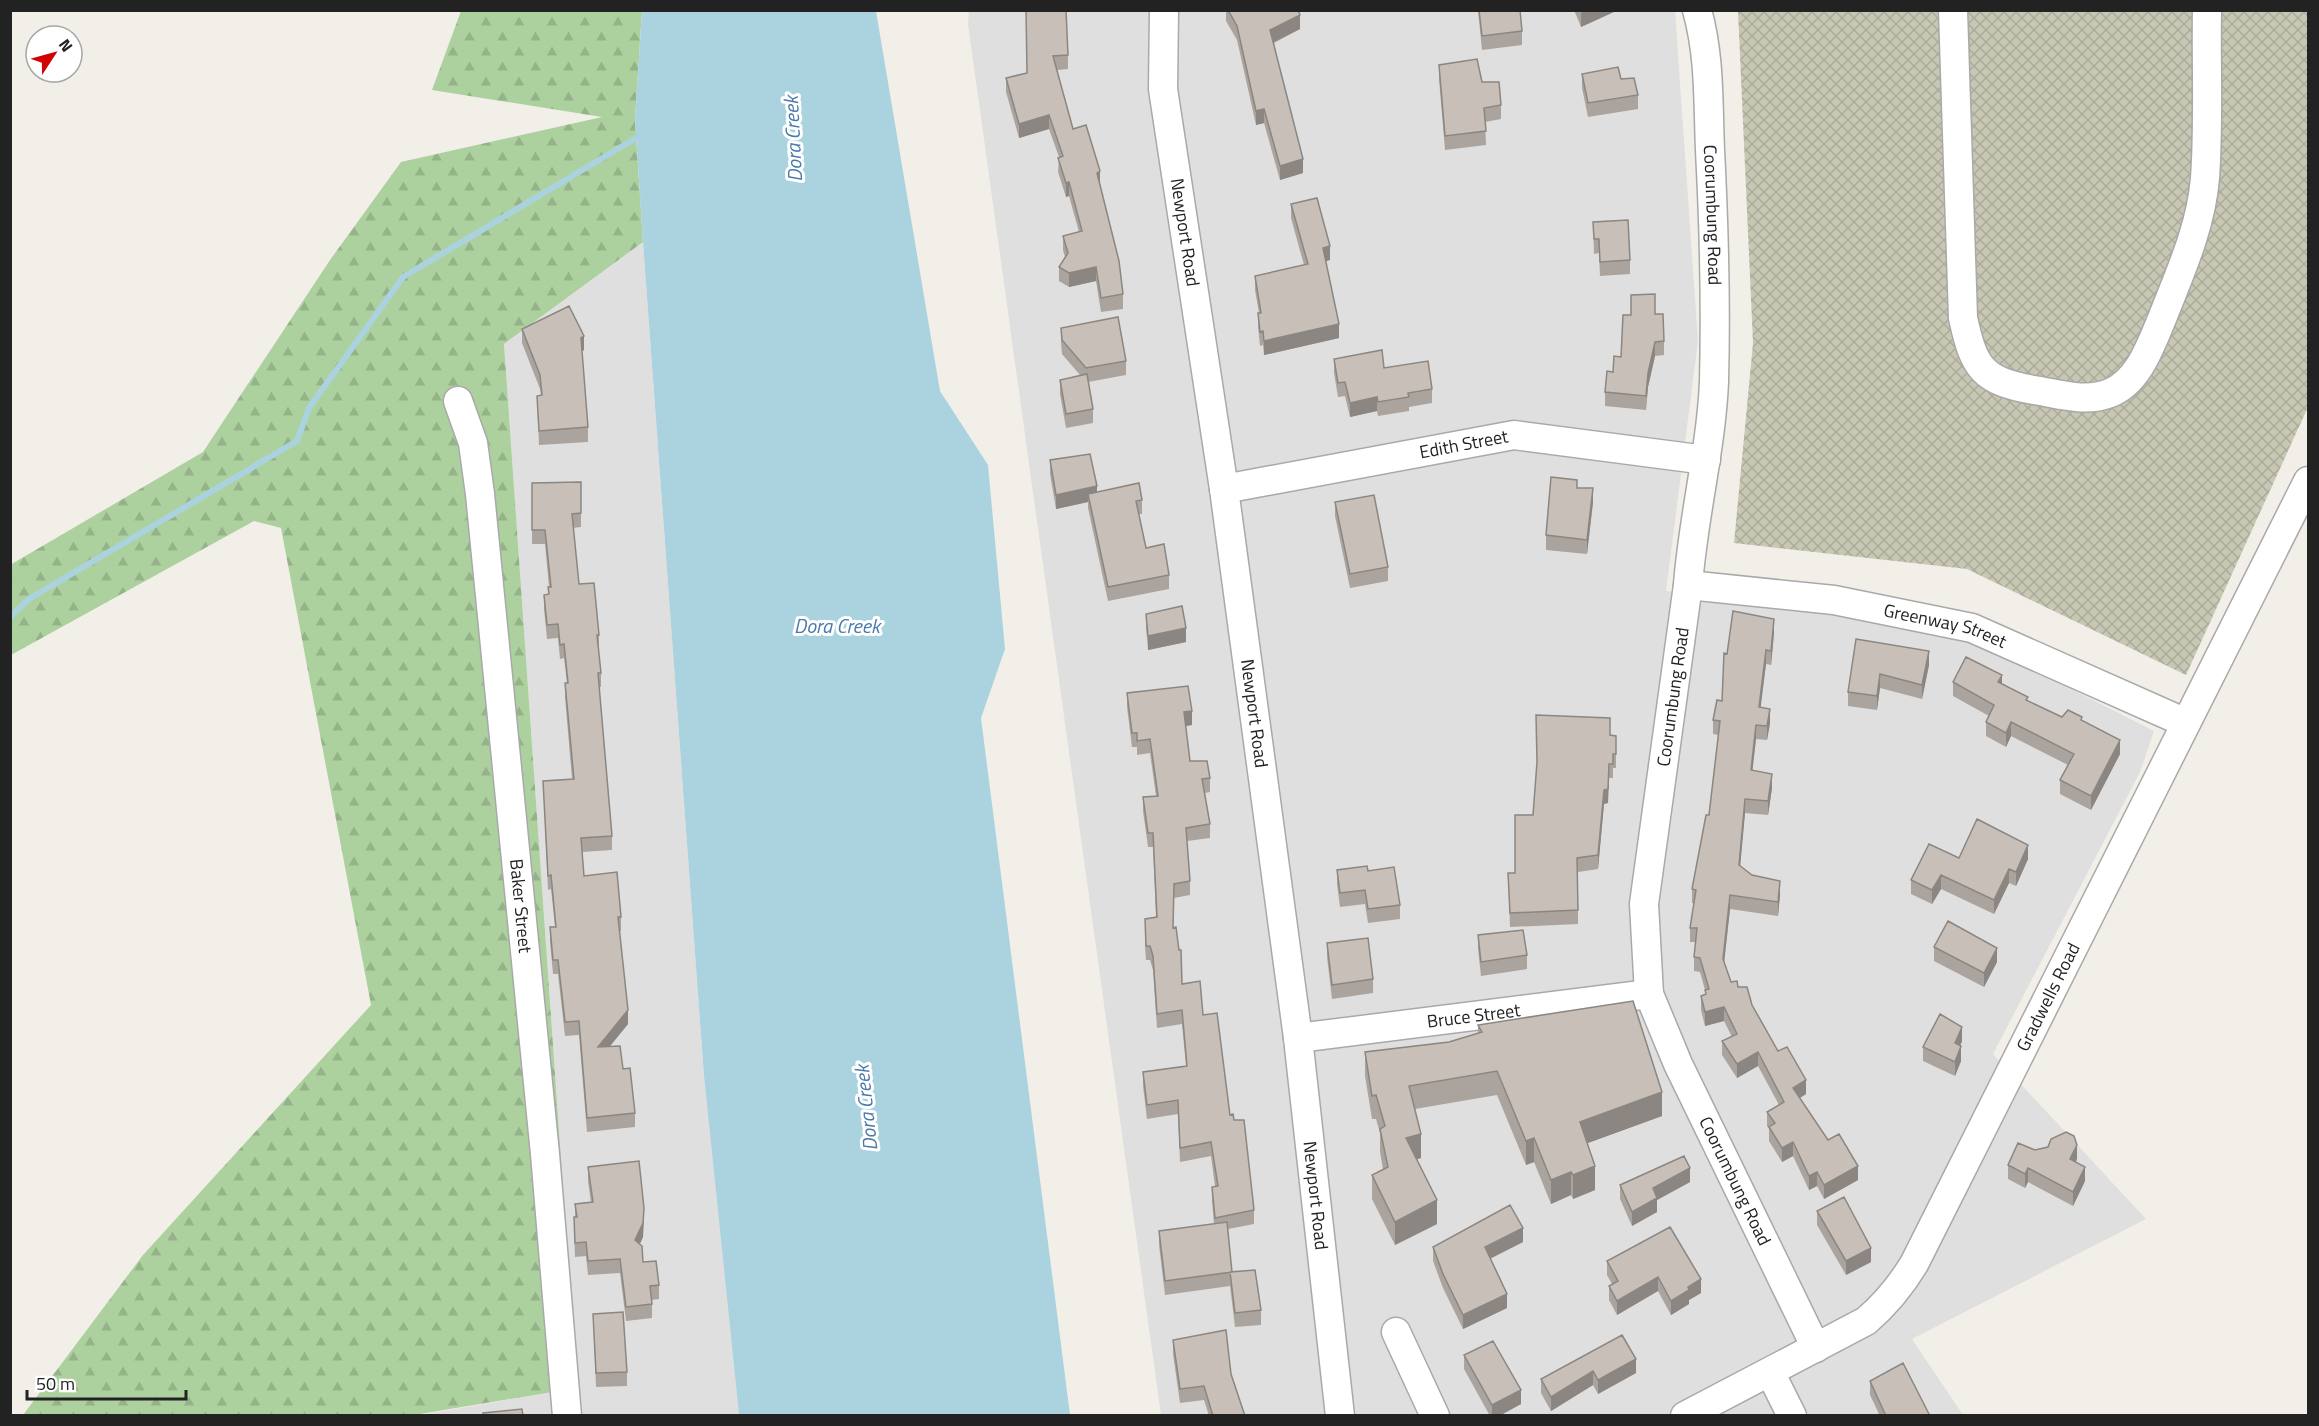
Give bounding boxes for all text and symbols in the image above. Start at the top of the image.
north arrow [24,24,84,84]
text: N [53,34,79,57]
water label: Dora Creek [775,93,810,183]
street label: Coorumbung Road [1697,144,1729,285]
street label: Newport Road [1164,176,1207,288]
street label: Edith Street [1417,422,1511,465]
street label: Greenway Street [1881,596,2012,655]
water label: Dora Creek [794,610,882,641]
street label: Coorumbung Road [1649,626,1696,768]
street label: Newport Road [1234,657,1275,769]
street label: Baker Street [503,858,539,955]
street label: Gradwells Road [2009,938,2086,1056]
street label: Bruce Street [1425,996,1523,1035]
water label: Dora Creek [845,1062,885,1152]
street label: Coorumbung Road [1693,1112,1778,1250]
street label: Newport Road [1297,1140,1335,1251]
scale bar [27,1363,186,1401]
text: 50 m [36,1370,75,1397]

